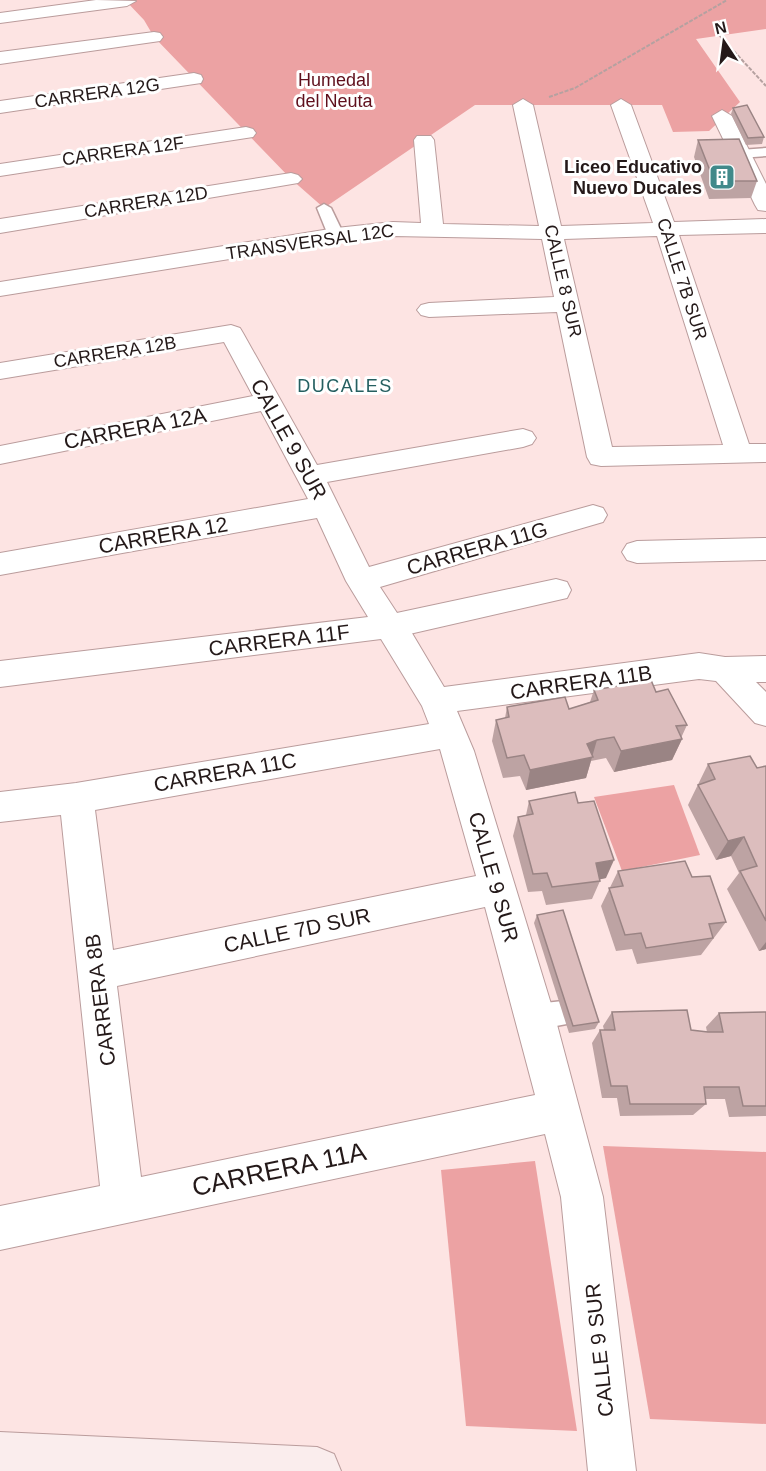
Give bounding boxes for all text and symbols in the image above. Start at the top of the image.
north arrow [694,12,754,72]
text: N [713,18,728,37]
park label: Humedal del Neuta [295,70,374,111]
street label: CARRERA 12G [33,74,161,112]
street label: CARRERA 12F [61,133,185,169]
place label: Liceo Educativo Nuevo Ducales [564,157,702,198]
building icon: Liceo Educativo Nuevo Ducales [707,162,737,192]
street label: CARRERA 12D [83,182,209,222]
street label: CALLE 7B SUR [653,215,711,343]
street label: TRANSVERSAL 12C [225,220,395,264]
street label: CALLE 8 SUR [540,223,586,339]
street label: CARRERA 12B [52,332,178,372]
street label: CALLE 9 SUR [246,375,332,503]
district label: DUCALES [297,376,393,396]
street label: CARRERA 12A [62,403,208,453]
street label: CARRERA 12 [97,512,229,558]
street label: CARRERA 11G [404,517,550,579]
street label: CARRERA 11F [207,620,351,660]
street label: CARRERA 11B [509,661,653,703]
street label: CARRERA 11C [152,748,298,796]
street label: CALLE 9 SUR [464,809,524,945]
street label: CALLE 7D SUR [222,903,372,957]
street label: CARRERA 8B [80,933,120,1067]
street label: CARRERA 11A [189,1136,369,1202]
street label: CALLE 9 SUR [581,1282,617,1418]

